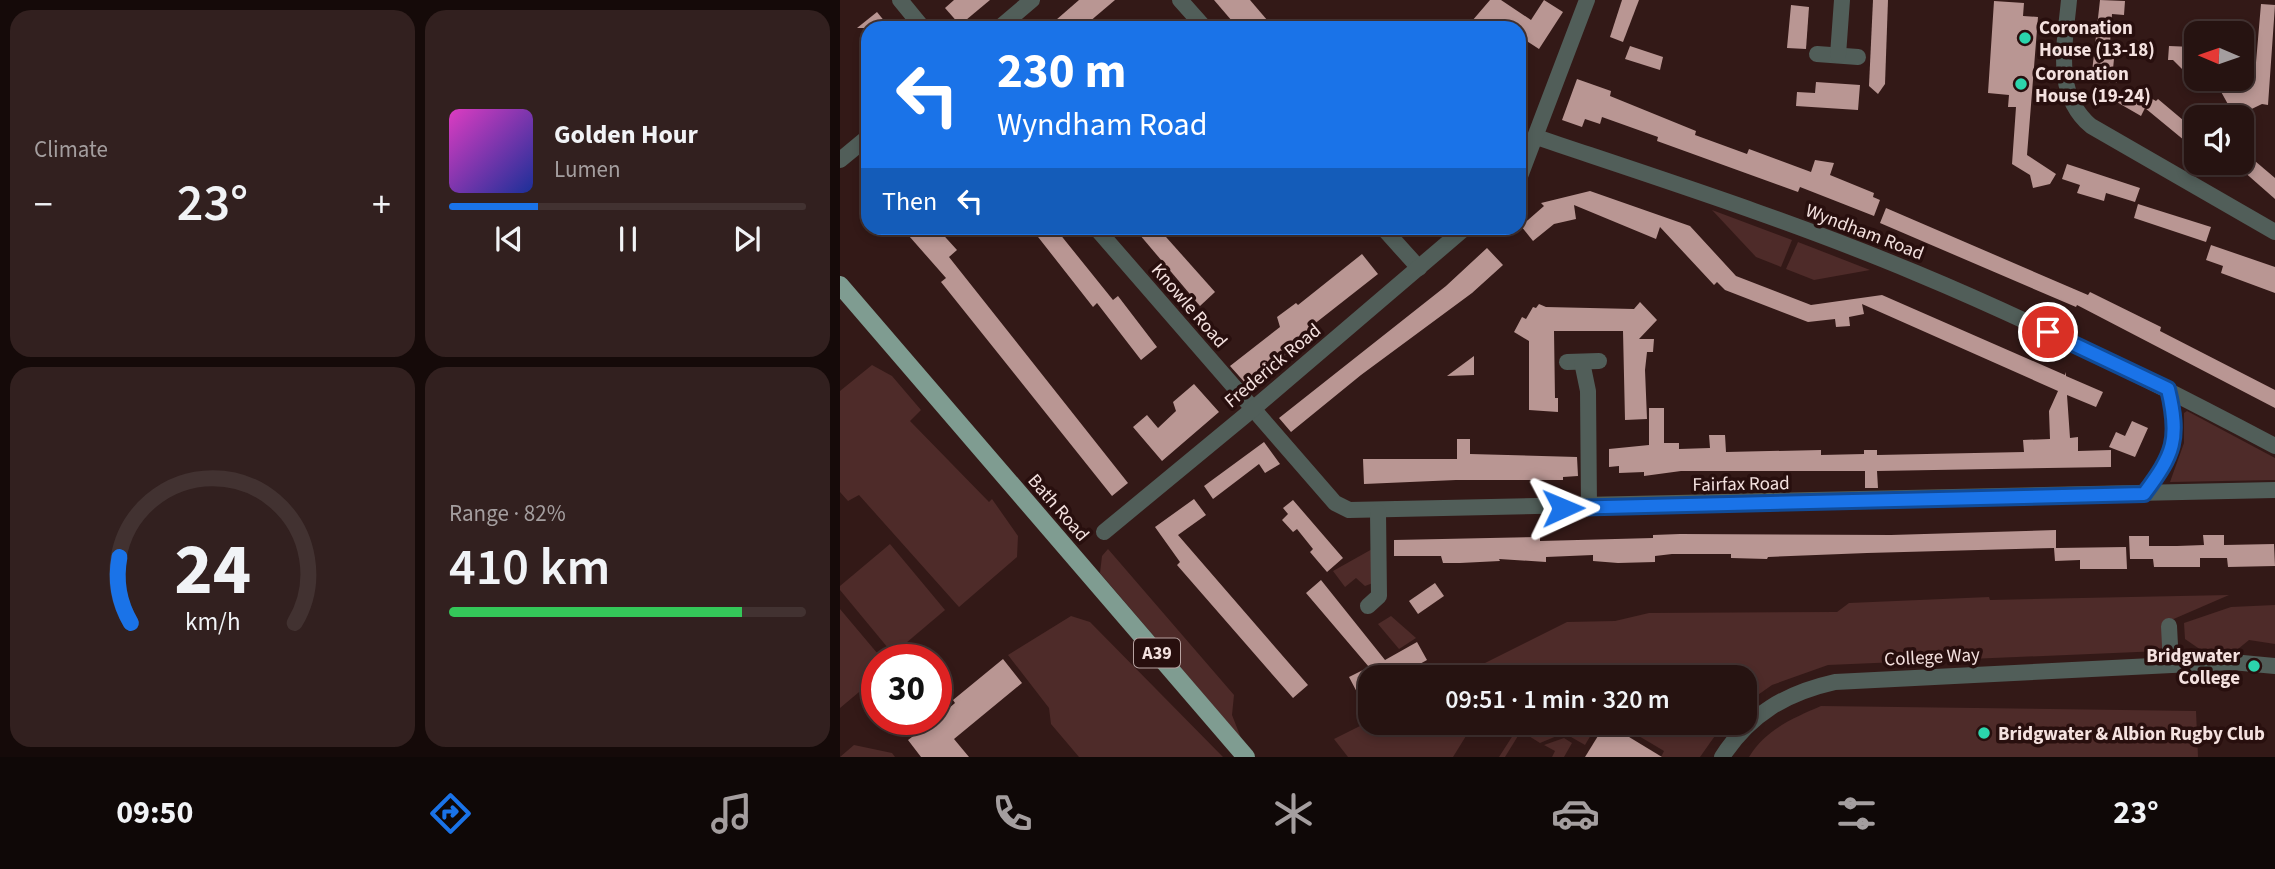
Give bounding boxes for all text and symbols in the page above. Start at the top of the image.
place label: Coronation House (13-18) [2039,15,2155,64]
north arrow [2184,21,2254,91]
map controls [2184,21,2254,175]
marker: Coronation House (13-18) [2017,30,2033,46]
text: 230 m [997,37,1126,107]
icon: left [882,49,973,140]
place label: Coronation House (19-24) [2035,61,2151,110]
marker: Coronation House (19-24) [2013,76,2029,92]
text: Wyndham Road [997,102,1208,148]
button: sound [2184,105,2254,175]
text: Golden Hour [554,116,698,153]
text: Climate [34,133,108,166]
text: Lumen [554,153,621,186]
text: 23° [177,167,248,241]
text: − [34,178,53,232]
text: + [372,178,391,232]
icon: left [951,182,989,220]
text: Then [882,183,937,220]
street label: Wyndham Road [1801,197,1928,267]
icon: previous [490,220,528,258]
icon: pause [609,220,647,258]
icon: next [728,220,766,258]
street label: Knowle Road [1145,258,1233,354]
pin [2018,302,2078,362]
icon: arrive [2029,313,2067,351]
street label: Frederick Road [1219,318,1327,415]
street label: Bath Road [1021,468,1095,548]
street label: Fairfax Road [1692,470,1790,499]
position arrow [1526,471,1600,545]
text: Range · 82% [449,497,566,530]
text: 24 [174,518,251,622]
text: 410 km [449,531,610,605]
text: km/h [185,604,240,640]
road number: A39 [1134,638,1180,668]
street label: College Way [1884,642,1981,673]
place label: Bridgwater College [2146,643,2240,692]
speed limit sign: 30 [861,644,952,735]
marker: Bridgwater College [2246,658,2262,674]
text: 09:51 · 1 min · 320 m [1445,681,1670,718]
place label: Bridgwater & Albion Rugby Club [1998,721,2265,748]
marker: Bridgwater & Albion Rugby Club [1976,725,1992,741]
icon: directions [426,789,475,838]
icon: music [707,789,756,838]
icon: phone [988,789,1037,838]
icon: climate [1269,789,1318,838]
icon: car [1551,789,1600,838]
icon: filters [1832,789,1881,838]
text: 09:50 [116,790,193,836]
text: 23° [2113,790,2159,836]

